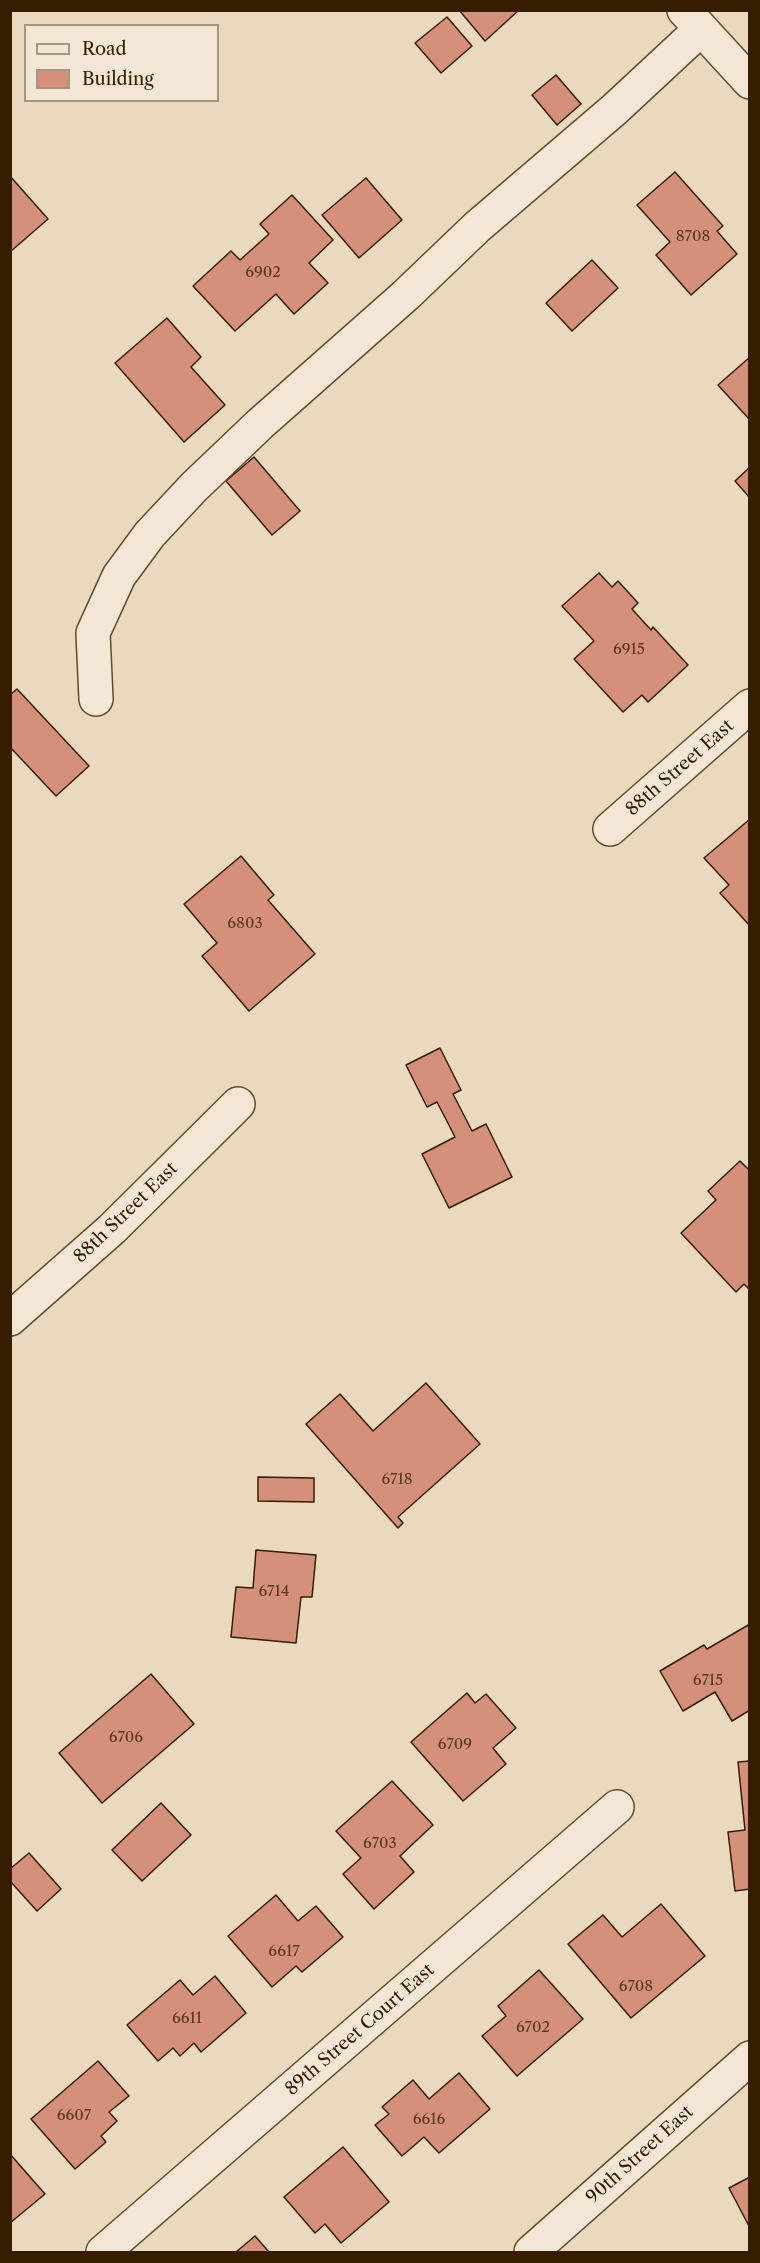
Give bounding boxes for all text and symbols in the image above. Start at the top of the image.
legend [24,24,219,102]
text: Road [82,38,127,60]
text: Building [82,68,154,90]
house number: 8708 [676,228,710,246]
house number: 6902 [245,264,281,282]
house number: 6915 [613,641,645,659]
street label: 88th Street East [622,715,738,821]
house number: 6803 [227,915,263,933]
street label: 88th Street East [70,1158,182,1268]
house number: 6718 [381,1471,413,1489]
house number: 6714 [259,1583,289,1601]
house number: 6715 [693,1672,723,1690]
house number: 6706 [109,1729,143,1747]
house number: 6709 [438,1736,472,1754]
house number: 6703 [363,1835,397,1853]
house number: 6617 [268,1943,300,1961]
street label: 89th Street Court East [281,1959,439,2101]
house number: 6708 [619,1978,653,1996]
house number: 6611 [172,2010,202,2028]
house number: 6702 [516,2019,550,2037]
street label: 90th Street East [582,2101,698,2209]
house number: 6607 [57,2107,91,2125]
house number: 6616 [413,2111,445,2129]

